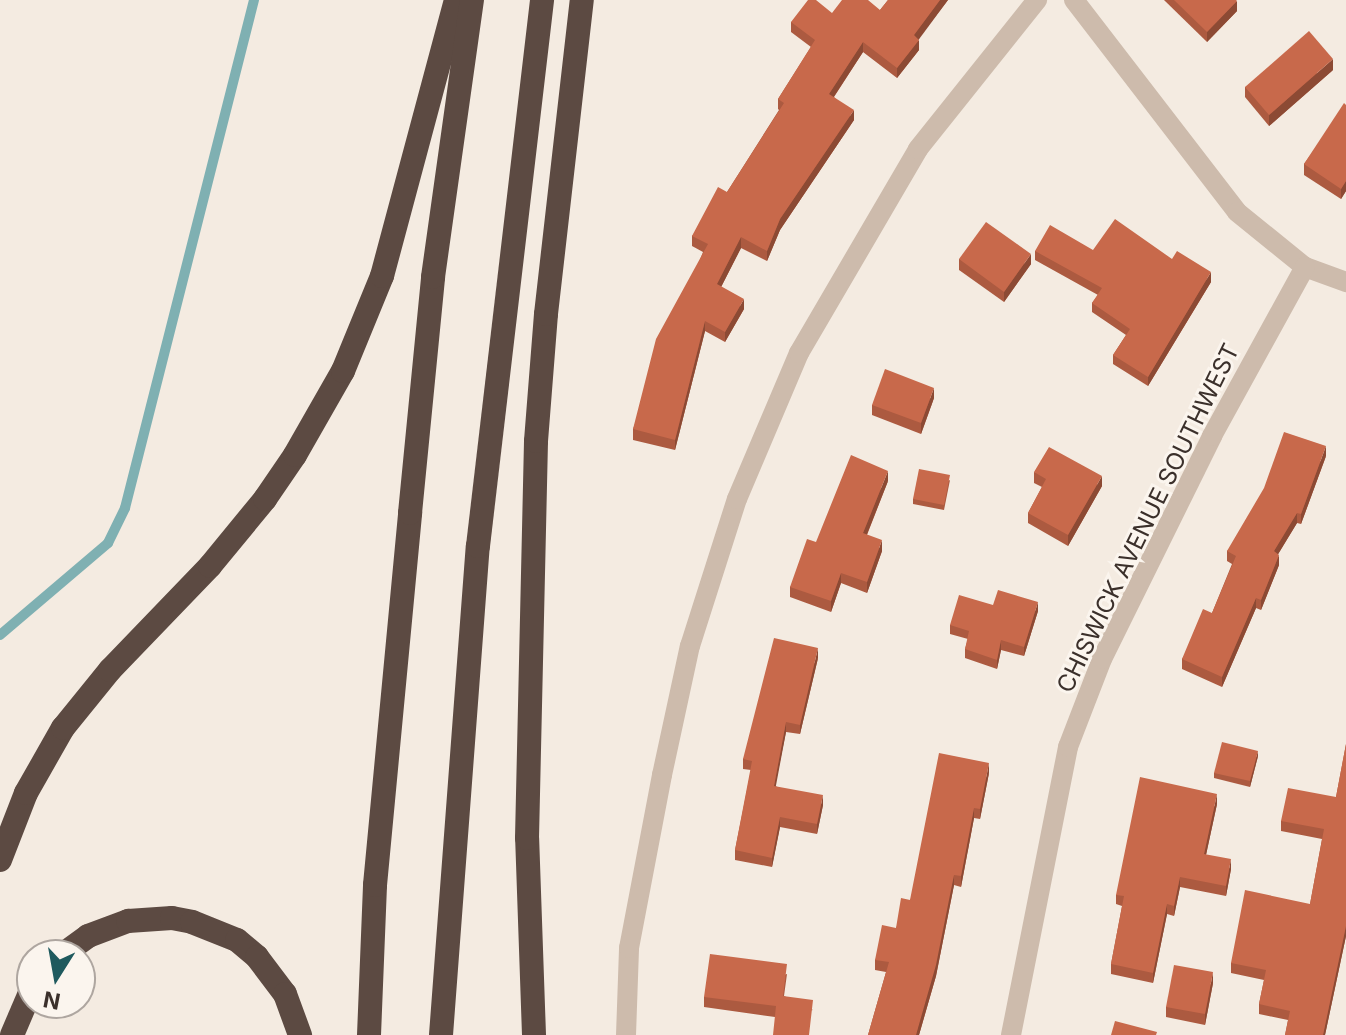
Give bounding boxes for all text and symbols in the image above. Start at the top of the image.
street label: CHISWICK AVENUE SOUTHWEST [1051,339,1245,697]
north arrow [16,939,96,1019]
text: N [41,986,63,1015]

